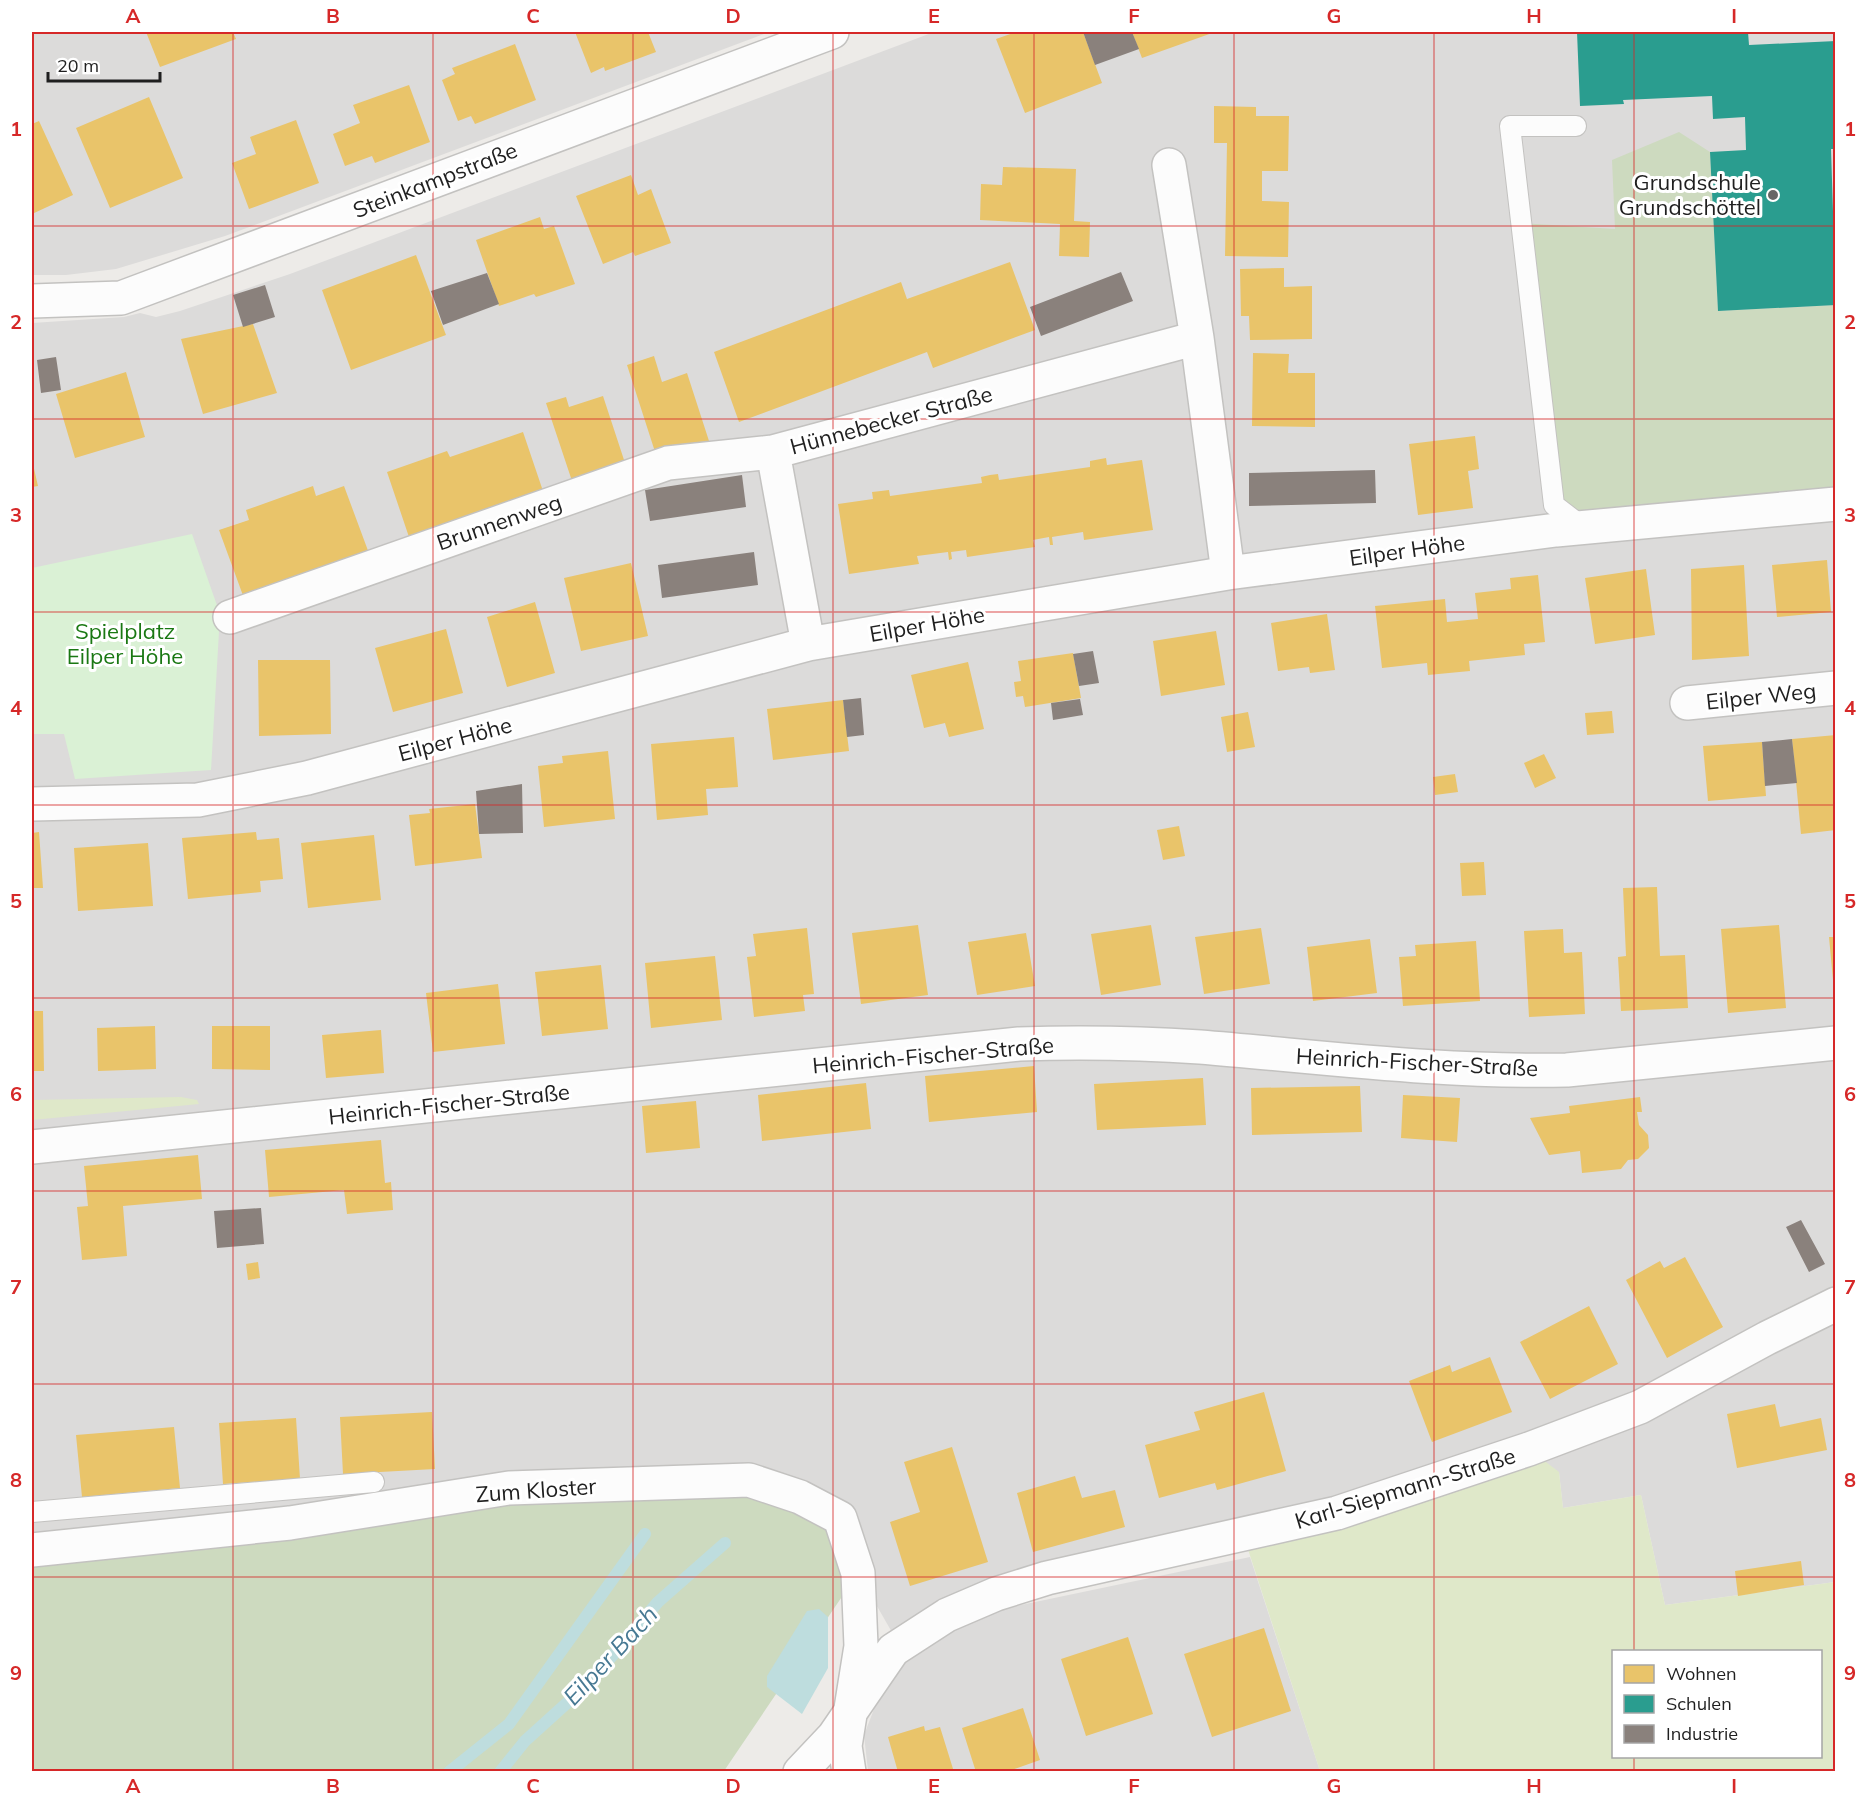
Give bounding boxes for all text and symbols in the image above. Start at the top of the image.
text: A [126,3,141,28]
text: B [326,3,340,28]
text: C [526,3,540,28]
text: D [725,3,741,28]
text: E [928,3,940,28]
text: F [1128,3,1140,28]
text: G [1327,3,1341,28]
text: H [1526,3,1542,28]
text: I [1731,3,1737,28]
scale bar [48,45,160,83]
text: 20 m [57,54,99,77]
text: 1 [10,116,22,141]
text: 1 [1844,116,1856,141]
street label: Steinkampstraße [349,136,521,224]
place label: Grundschule Grundschöttel [1619,168,1761,221]
marker: Grundschule Grundschöttel [1766,188,1780,202]
text: 2 [10,309,22,334]
text: 2 [1844,309,1856,334]
street label: Hünnebecker Straße [787,379,995,461]
street label: Brunnenweg [433,488,565,556]
text: 3 [10,502,22,527]
text: 3 [1844,502,1856,527]
street label: Eilper Höhe [1347,528,1467,572]
street label: Eilper Höhe [867,600,987,648]
park label: Spielplatz Eilper Höhe [67,617,183,670]
street label: Eilper Weg [1704,676,1818,716]
text: 4 [10,695,22,720]
text: 4 [1844,695,1856,720]
street label: Eilper Höhe [395,710,515,768]
text: 5 [10,888,22,913]
text: 5 [1844,888,1856,913]
street label: Heinrich-Fischer-Straße [811,1030,1055,1080]
street label: Heinrich-Fischer-Straße [1295,1042,1539,1082]
street label: Heinrich-Fischer-Straße [327,1077,571,1131]
text: 6 [10,1081,22,1106]
text: 6 [1844,1081,1856,1106]
text: 7 [10,1274,22,1299]
text: 7 [1844,1274,1856,1299]
street label: Karl-Siepmann-Straße [1291,1441,1519,1535]
text: 8 [10,1467,22,1492]
text: 8 [1844,1467,1856,1492]
street label: Zum Kloster [475,1472,597,1508]
water label: Eilper Bach [557,1599,663,1711]
legend [1612,1650,1822,1758]
text: 9 [10,1660,22,1685]
text: 9 [1844,1660,1856,1685]
text: Wohnen [1666,1662,1737,1685]
text: Schulen [1666,1692,1732,1715]
text: Industrie [1666,1722,1738,1745]
text: A [126,1773,141,1798]
text: B [326,1773,340,1798]
text: C [526,1773,540,1798]
text: D [725,1773,741,1798]
text: E [928,1773,940,1798]
text: F [1128,1773,1140,1798]
text: G [1327,1773,1341,1798]
text: H [1526,1773,1542,1798]
text: I [1731,1773,1737,1798]

